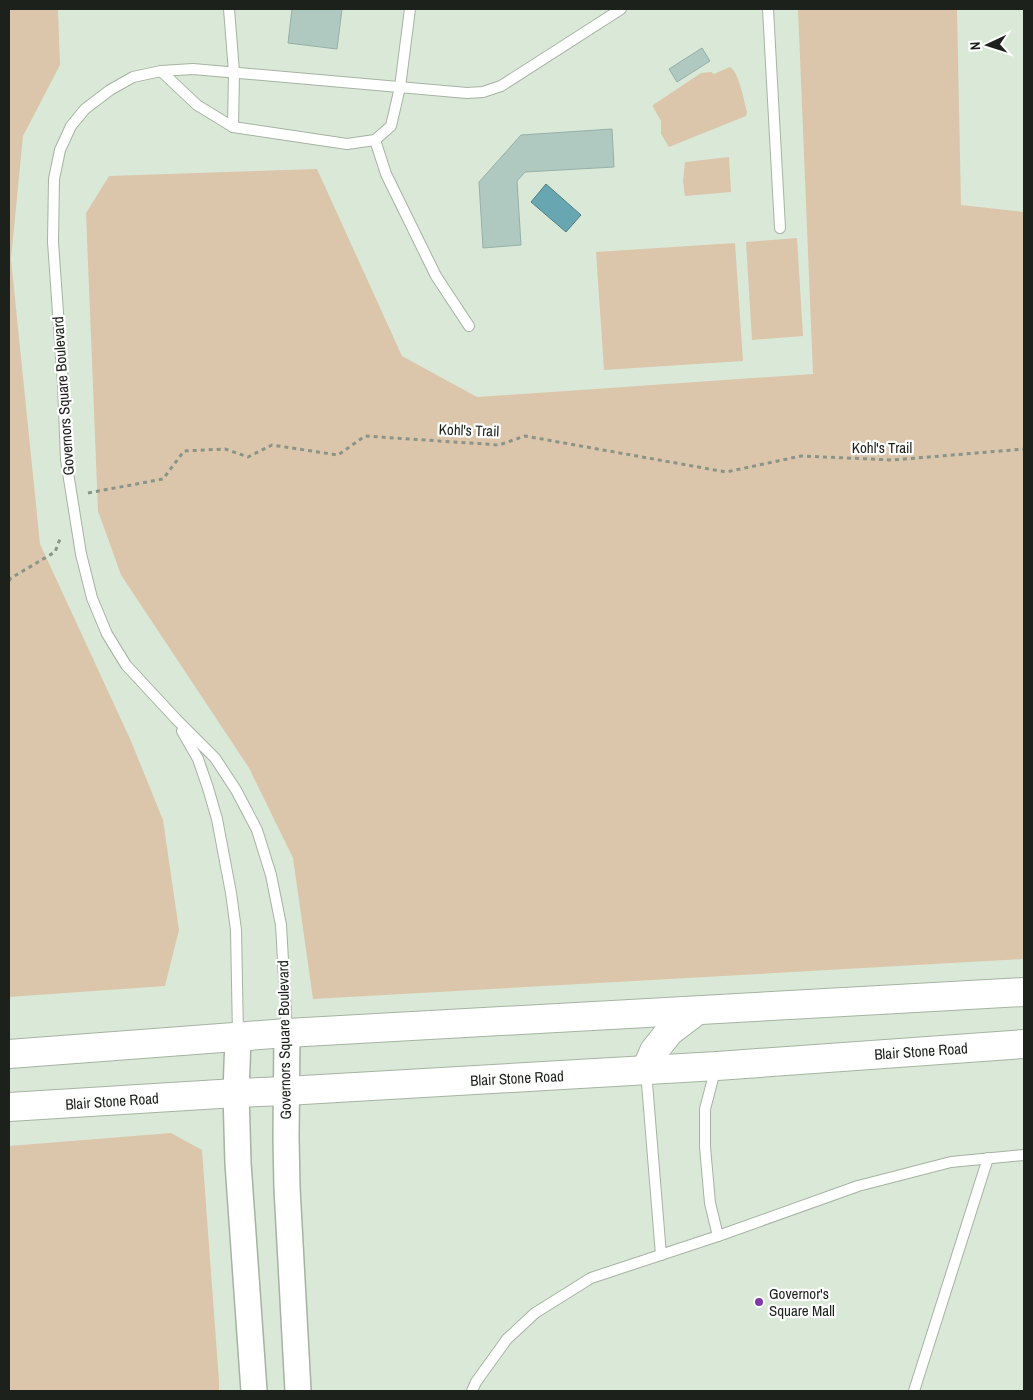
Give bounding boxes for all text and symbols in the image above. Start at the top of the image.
north arrow [963,20,1013,70]
text: N [966,41,984,51]
street label: Governors Square Boulevard [47,316,79,476]
street label: Kohl's Trail [438,418,500,442]
street label: Kohl's Trail [852,437,912,458]
street label: Governors Square Boulevard [272,960,296,1120]
street label: Blair Stone Road [874,1037,968,1065]
street label: Blair Stone Road [470,1065,564,1091]
street label: Blair Stone Road [65,1087,159,1115]
place label: Governor's Square Mall [769,1283,835,1321]
marker: Governor's Square Mall [753,1296,765,1308]

